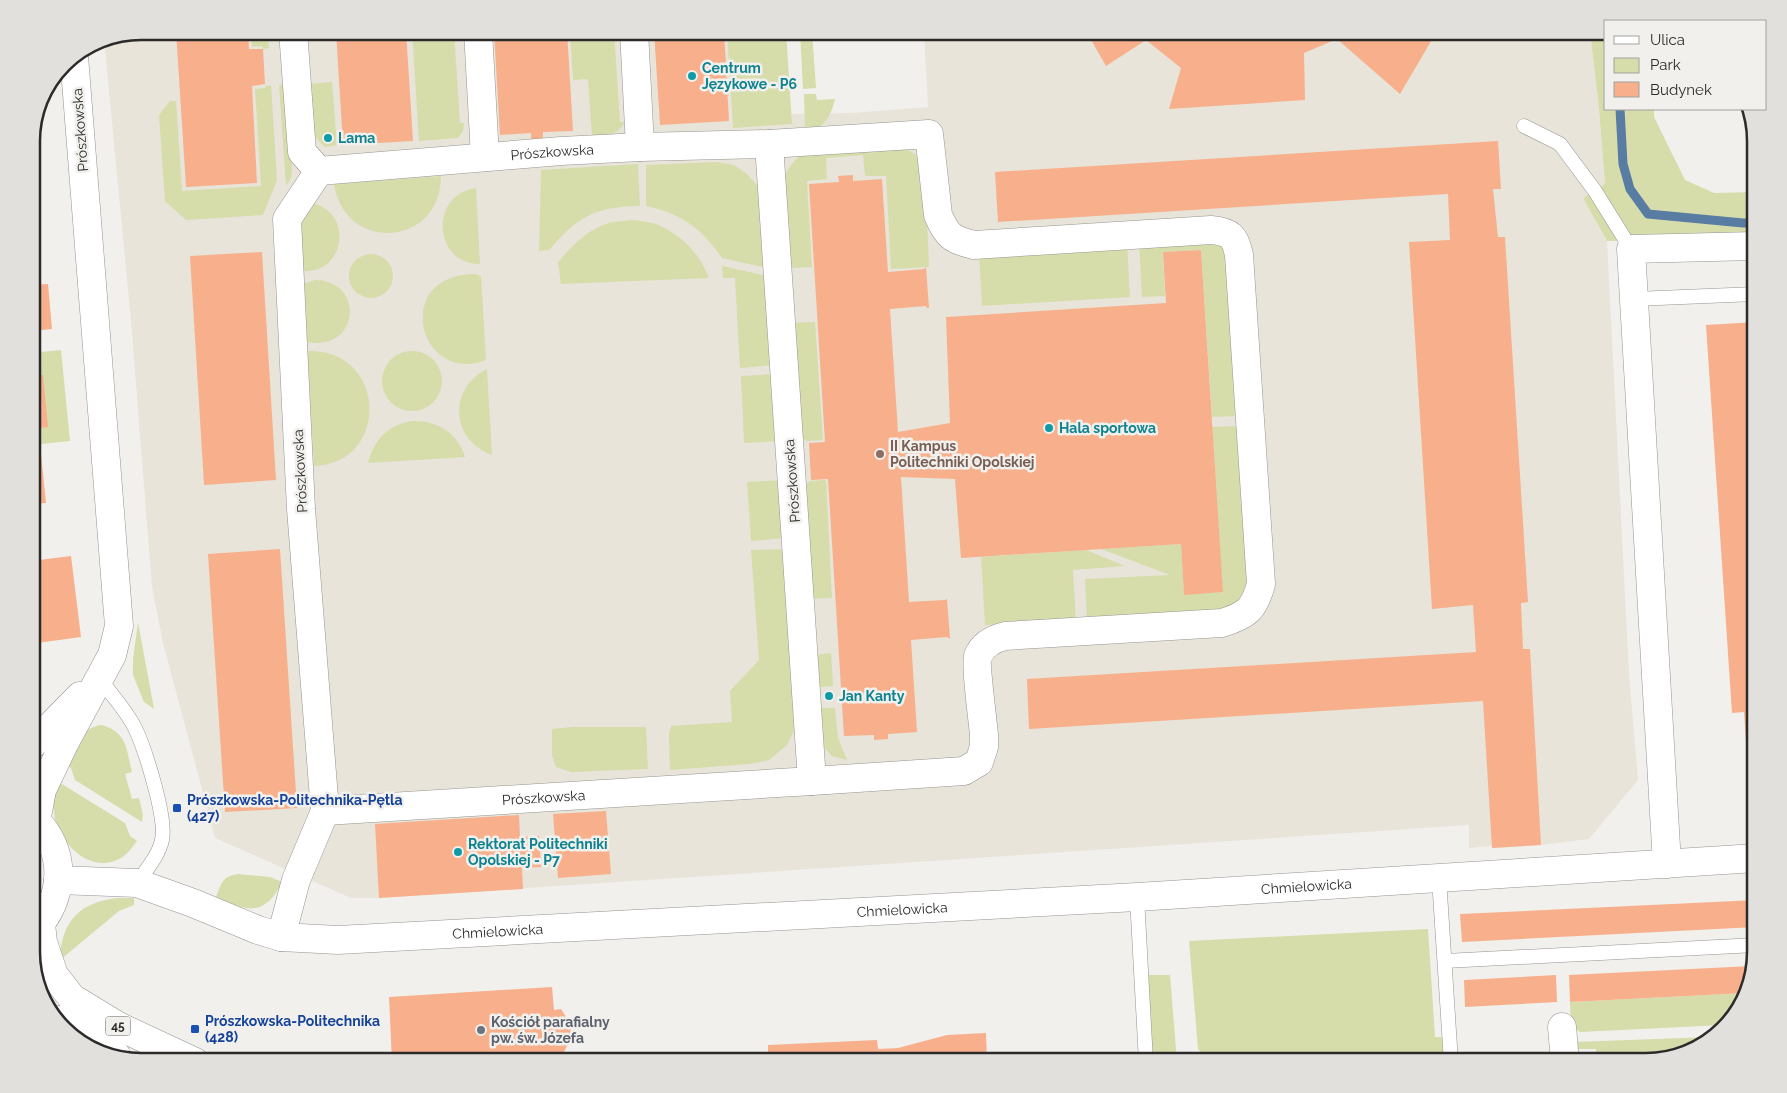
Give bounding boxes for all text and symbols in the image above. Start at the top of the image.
legend [1604,20,1767,110]
text: Ulica [1650,31,1685,49]
text: Park [1650,56,1681,74]
place label: Centrum Językowe - P6 [702,60,797,92]
marker: Centrum Językowe - P6 [686,70,698,82]
text: Budynek [1650,81,1712,99]
street label: Prószkowska [69,88,91,172]
place label: Lama [338,130,375,146]
marker: Lama [322,132,334,144]
street label: Prószkowska [510,141,594,163]
place label: Hala sportowa [1059,420,1156,436]
marker: Hala sportowa [1043,422,1055,434]
street label: Prószkowska [290,429,310,513]
place label: II Kampus Politechniki Opolskiej [890,438,1035,470]
street label: Prószkowska [781,439,803,523]
marker: II Kampus Politechniki Opolskiej [874,448,886,460]
place label: Jan Kanty [839,688,905,704]
marker: Jan Kanty [823,690,835,702]
street label: Prószkowska [501,787,586,808]
place label: Prószkowska-Politechnika-Pętla (427) [187,792,403,824]
marker: Prószkowska-Politechnika-Pętla (427) [171,802,183,814]
place label: Rektorat Politechniki Opolskiej - P7 [468,836,608,868]
marker: Rektorat Politechniki Opolskiej - P7 [452,846,464,858]
street label: Chmielowicka [1261,875,1352,897]
street label: Chmielowicka [856,899,948,920]
street label: Chmielowicka [452,921,544,942]
place label: Prószkowska-Politechnika (428) [205,1013,380,1045]
place label: Kościół parafialny pw. św. Józefa [491,1014,610,1046]
road number: 45 [106,1016,130,1036]
marker: Prószkowska-Politechnika (428) [189,1023,201,1035]
marker: Kościół parafialny pw. św. Józefa [475,1024,487,1036]

